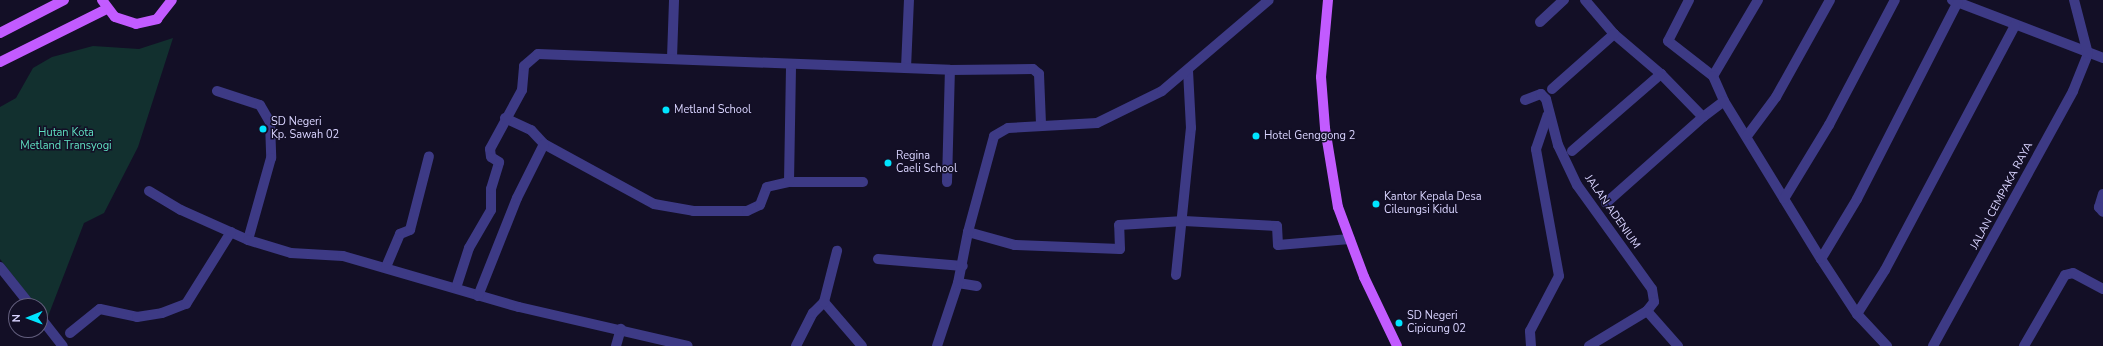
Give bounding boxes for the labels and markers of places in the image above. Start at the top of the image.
place label: Metland School [674,103,751,117]
marker: Metland School [661,105,671,115]
place label: SD Negeri Kp. Sawah 02 [271,116,339,142]
marker: SD Negeri Kp. Sawah 02 [258,124,268,134]
place label: Hotel Genggong 2 [1264,129,1355,143]
marker: Hotel Genggong 2 [1251,131,1261,141]
place label: Regina Caeli School [896,150,957,176]
marker: Regina Caeli School [883,158,893,168]
place label: Kantor Kepala Desa Cileungsi Kidul [1384,191,1482,217]
marker: Kantor Kepala Desa Cileungsi Kidul [1371,199,1381,209]
place label: SD Negeri Cipicung 02 [1407,310,1466,336]
marker: SD Negeri Cipicung 02 [1394,318,1404,328]

